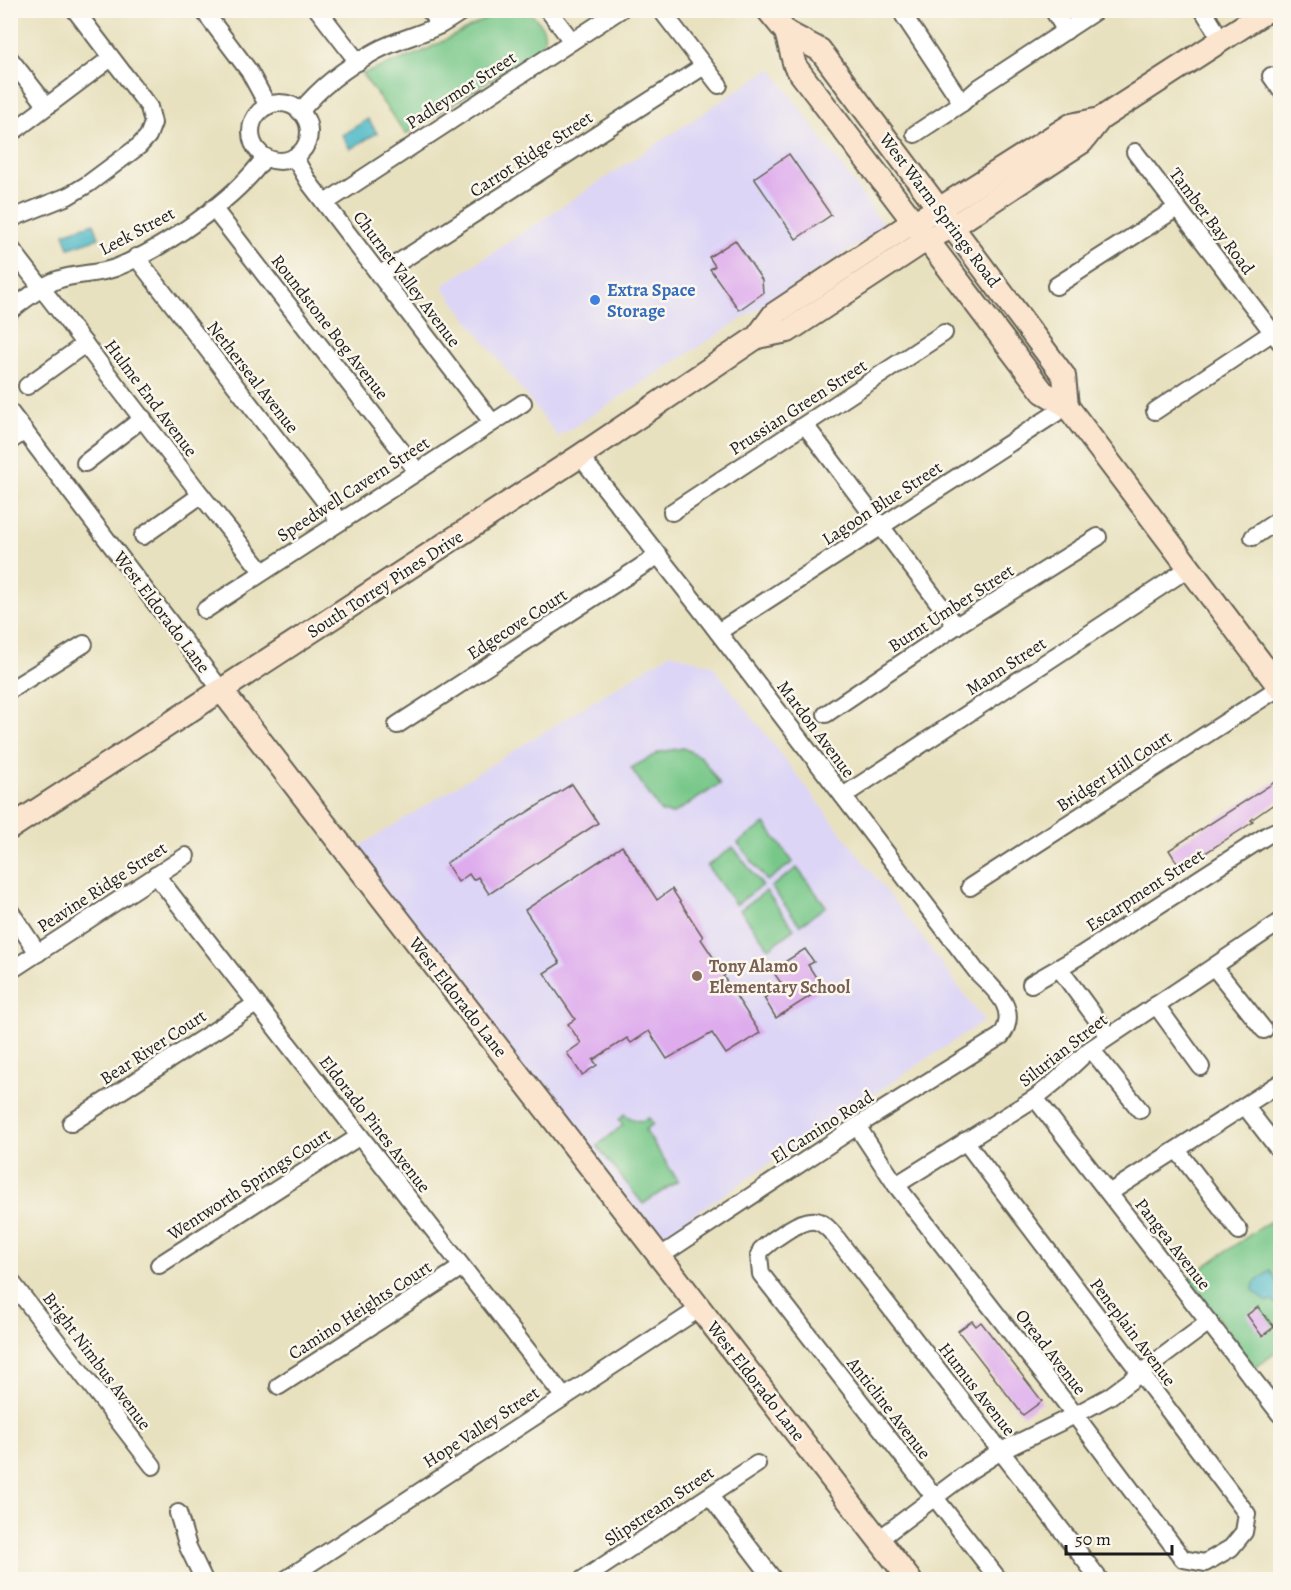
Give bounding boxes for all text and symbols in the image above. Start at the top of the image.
street label: Padleymor Street [401,45,521,135]
street label: Carrot Ridge Street [465,105,597,203]
street label: West Warm Springs Road [873,127,1006,292]
street label: Tamber Bay Road [1164,163,1260,280]
street label: Leek Street [95,201,179,261]
street label: Churnet Valley Avenue [348,206,466,352]
street label: Roundstone Bog Avenue [266,249,394,405]
place label: Extra Space Storage [607,278,696,323]
marker: Extra Space Storage [588,293,602,307]
street label: Netherseal Avenue [202,316,304,438]
street label: Hulme End Avenue [99,334,203,462]
street label: Prussian Green Street [724,353,872,461]
street label: Speedwell Cavern Street [272,431,434,547]
street label: Lagoon Blue Street [817,455,947,551]
street label: South Torrey Pines Drive [302,524,468,644]
street label: West Eldorado Lane [108,545,216,678]
street label: Burnt Umber Street [883,558,1019,658]
street label: Edgecove Court [462,583,572,665]
street label: Mann Street [961,631,1051,701]
street label: Mardon Avenue [772,676,860,782]
street label: Bridger Hill Court [1052,725,1176,817]
street label: Peavine Ridge Street [32,836,172,938]
street label: Escarpment Street [1081,843,1209,937]
street label: West Eldorado Lane [403,931,513,1062]
place label: Tony Alamo Elementary School [709,954,851,999]
marker: Tony Alamo Elementary School [690,969,704,983]
street label: Bear River Court [95,1004,211,1090]
street label: Silurian Street [1014,1008,1112,1092]
street label: Eldorado Pines Avenue [314,1050,436,1198]
street label: El Camino Road [766,1085,878,1169]
street label: Wentworth Springs Court [162,1122,335,1246]
street label: Pangea Avenue [1130,1193,1216,1295]
street label: Camino Heights Court [284,1255,436,1365]
street label: Peneplain Avenue [1084,1273,1182,1391]
street label: Bright Nimbus Avenue [37,1287,157,1435]
street label: Oread Avenue [1010,1304,1092,1400]
street label: West Eldorado Lane [701,1315,811,1446]
street label: Humus Avenue [933,1337,1021,1441]
street label: Anticline Avenue [841,1351,936,1464]
street label: Hope Valley Street [418,1380,544,1474]
street label: Slipstream Street [599,1460,719,1552]
scale bar [1066,1518,1172,1556]
text: 50 m [1075,1527,1111,1551]

